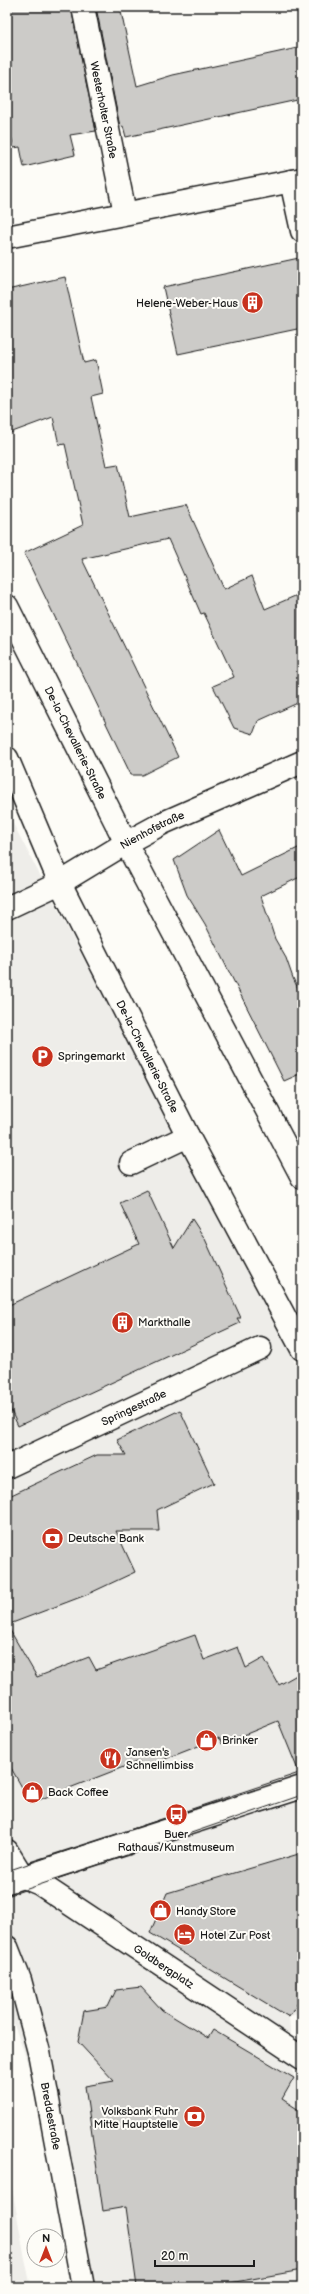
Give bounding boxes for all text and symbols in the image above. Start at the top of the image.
street label: Westerholter Straße [87,60,120,160]
building icon: Helene-Weber-Haus [240,290,266,316]
place label: Helene-Weber-Haus [136,297,239,310]
street label: De-la-Chevallerie-Straße [42,685,109,802]
street label: Nienhofstraße [118,808,187,852]
street label: De-la-Chevallerie-Straße [113,998,181,1115]
parking icon: Springemarkt [30,1043,56,1069]
place label: Springemarkt [58,1050,126,1063]
building icon: Markthalle [110,1309,136,1335]
place label: Markthalle [138,1316,191,1329]
street label: Springestraße [99,1387,169,1429]
bank icon: Deutsche Bank [40,1525,66,1551]
place label: Deutsche Bank [68,1532,145,1545]
shop icon: Brinker [194,1727,220,1753]
place label: Brinker [222,1734,259,1747]
restaurant icon: Jansen's Schnellimbiss [98,1745,124,1771]
place label: Jansen's Schnellimbiss [126,1746,194,1772]
shop icon: Back Coffee [20,1779,46,1805]
place label: Back Coffee [48,1786,109,1799]
bus stop icon: Buer Rathaus/Kunstmuseum [163,1801,189,1827]
place label: Buer Rathaus/Kunstmuseum [118,1828,234,1854]
shop icon: Handy Store [147,1898,173,1924]
place label: Handy Store [176,1905,236,1918]
hotel icon: Hotel Zur Post [172,1922,198,1948]
place label: Hotel Zur Post [200,1929,271,1942]
street label: Goldbergplatz [131,1942,197,1992]
street label: Breddestraße [38,2081,63,2151]
bank icon: Volksbank Ruhr Mitte Hauptstelle [181,2104,207,2130]
place label: Volksbank Ruhr Mitte Hauptstelle [94,2105,179,2131]
north arrow [26,2228,66,2268]
text: N [42,2232,50,2245]
scale bar [155,2242,254,2268]
text: 20 m [161,2249,188,2264]

